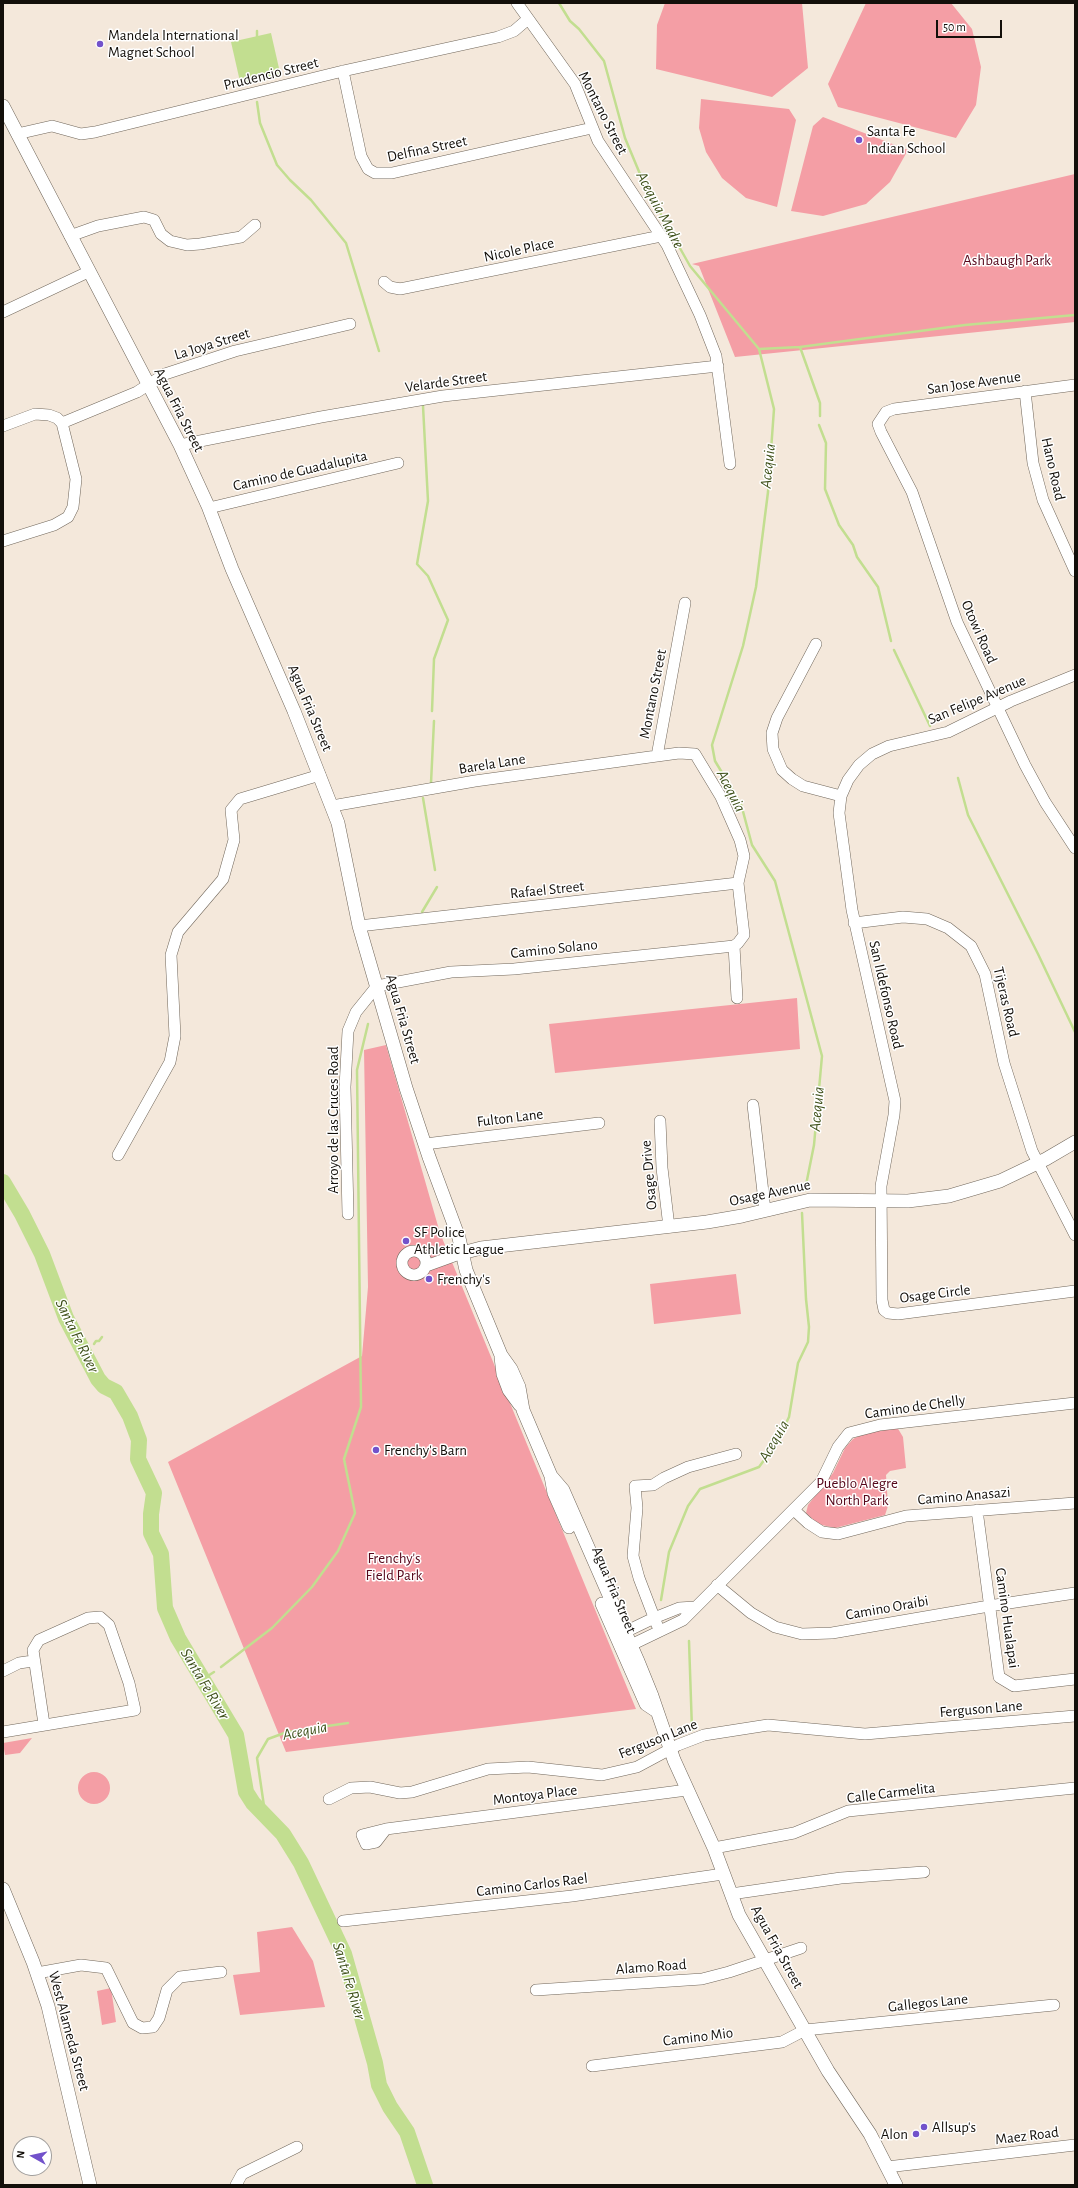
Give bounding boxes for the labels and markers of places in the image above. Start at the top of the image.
place label: Mandela International Magnet School [108,26,239,61]
marker: Mandela International Magnet School [95,39,105,49]
place label: Santa Fe Indian School [867,122,946,157]
marker: Santa Fe Indian School [854,135,864,145]
place label: SF Police Athletic League [414,1223,504,1258]
marker: SF Police Athletic League [401,1236,411,1246]
place label: Frenchy's [437,1270,490,1288]
marker: Frenchy's [424,1274,434,1284]
place label: Frenchy's Barn [384,1441,467,1459]
marker: Frenchy's Barn [371,1445,381,1455]
place label: Allsup's [932,2118,976,2136]
marker: Allsup's [919,2122,929,2132]
place label: Alon [881,2125,908,2143]
marker: Alon [911,2129,921,2139]

